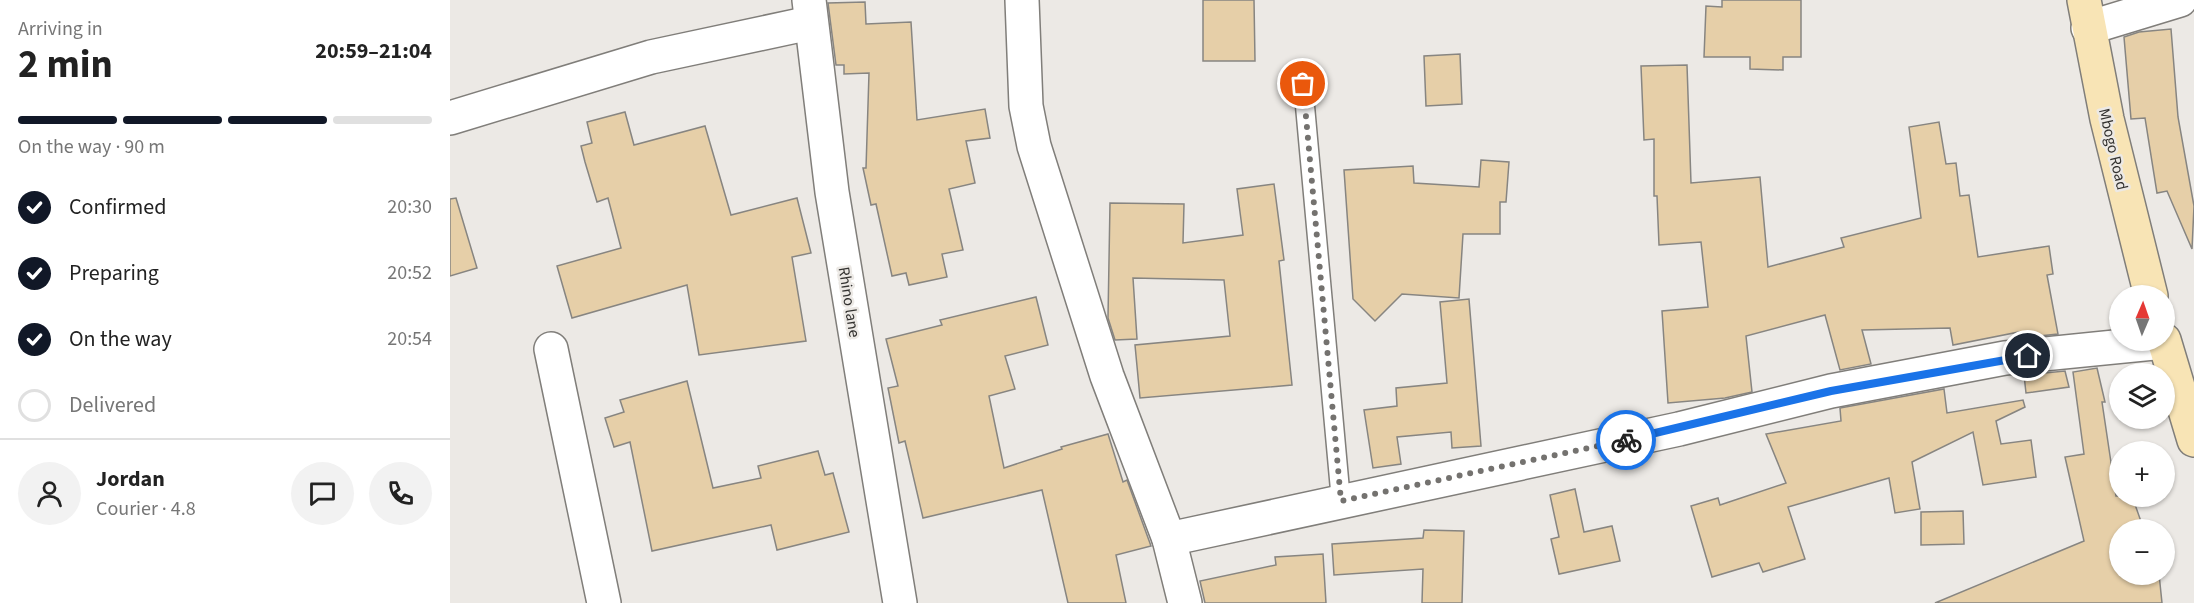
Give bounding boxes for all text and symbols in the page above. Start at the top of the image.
text: Arriving in [18,15,103,43]
text: 20:59–21:04 [315,35,432,67]
text: 2 min [18,37,113,93]
pin [1277,58,1328,109]
icon: bag [1286,67,1319,100]
street label: Mbogo Road [2093,106,2133,192]
text: On the way · 90 m [18,133,165,161]
icon: check [18,191,51,224]
text: Confirmed [69,191,166,223]
text: 20:30 [387,193,432,221]
icon: check [18,257,51,290]
text: Preparing [69,257,159,289]
text: 20:52 [387,259,432,287]
street label: Rhino lane [833,265,865,339]
north arrow [2109,285,2175,351]
map controls [2109,285,2175,585]
icon: check [18,323,51,356]
text: On the way [69,323,172,355]
text: 20:54 [387,325,432,353]
pin [2002,330,2053,381]
icon: home [2011,339,2044,372]
button: layers [2109,363,2175,429]
text: Delivered [69,389,156,421]
courier [1596,410,1656,470]
icon: bike [1610,424,1643,457]
button: + [2109,441,2175,507]
button: person [18,462,81,525]
button: chat [291,462,354,525]
button: phone [369,462,432,525]
text: Jordan [96,463,165,495]
text: Courier · 4.8 [96,495,196,523]
button: − [2109,519,2175,585]

